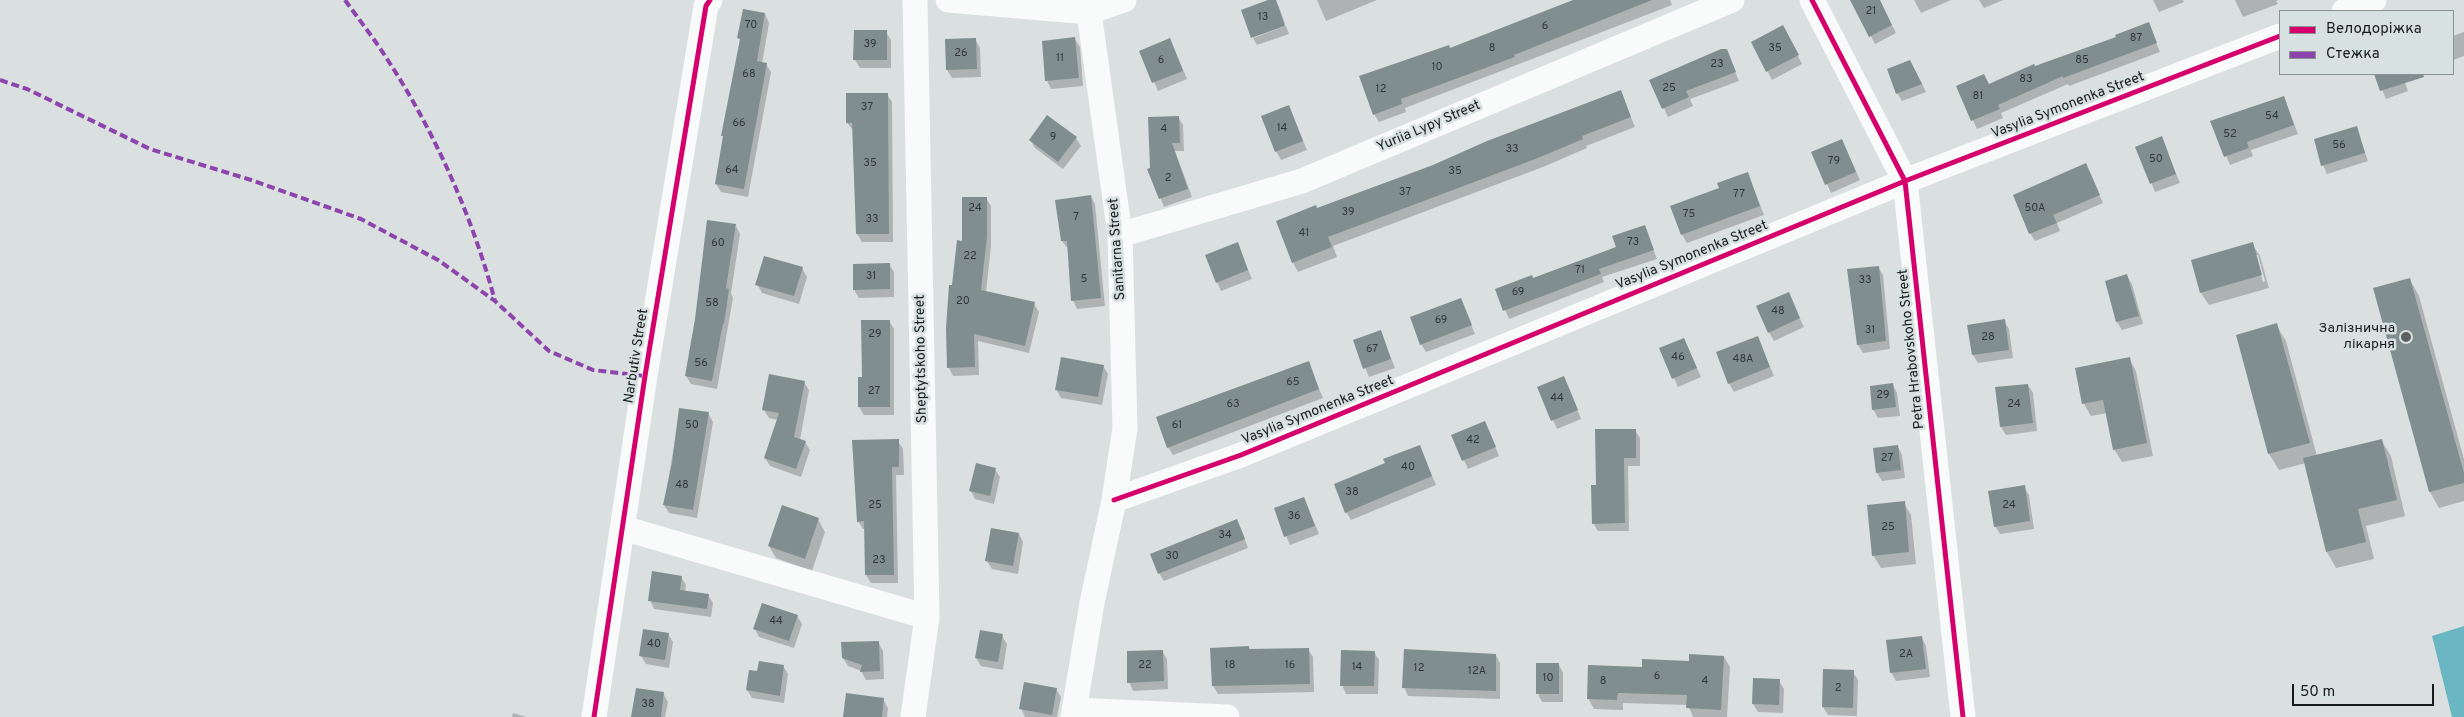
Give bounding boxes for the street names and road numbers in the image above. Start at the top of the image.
street label: Vasylia Symonenka Street [1989,69,2147,143]
street label: Yuriia Lypy Street [1375,98,1483,156]
street label: Sanitarna Street [1106,197,1130,301]
street label: Vasylia Symonenka Street [1614,218,1770,294]
street label: Petra Hrabovskoho Street [1895,268,1929,430]
street label: Sheptytskoho Street [912,294,932,424]
street label: Narbutiv Street [621,307,653,405]
street label: Vasylia Symonenka Street [1240,373,1396,449]

